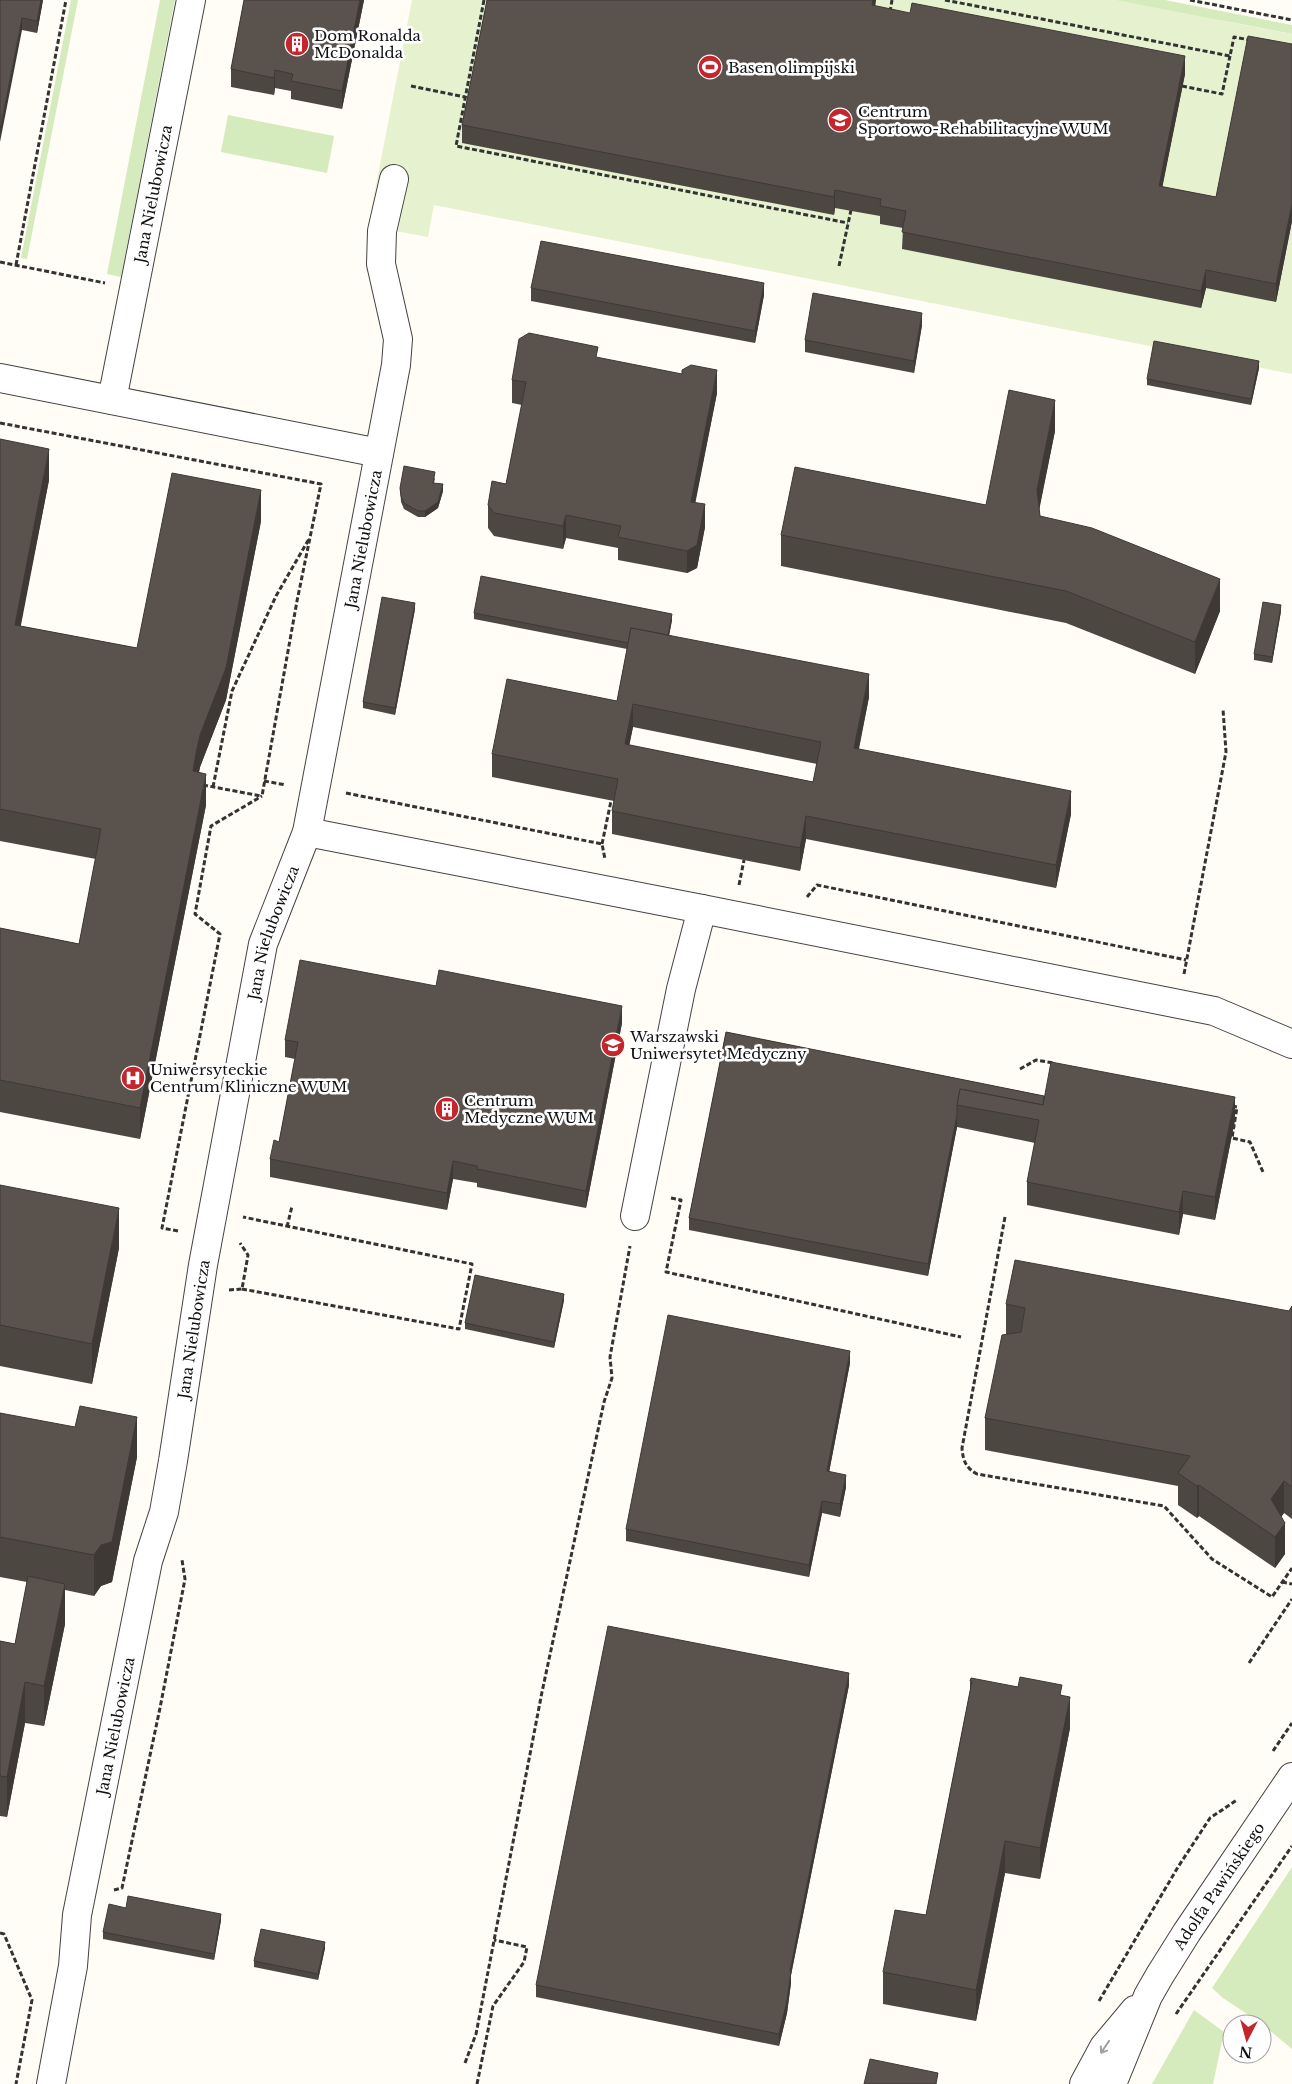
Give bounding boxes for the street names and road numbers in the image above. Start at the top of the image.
street label: Jana Nielubowicza [129,123,176,267]
street label: Jana Nielubowicza [340,468,385,612]
street label: Jana Nielubowicza [243,862,303,1003]
street label: Jana Nielubowicza [173,1257,213,1402]
street label: Jana Nielubowicza [91,1655,138,1799]
street label: Adolfa Pawińskiego [1168,1818,1268,1954]

